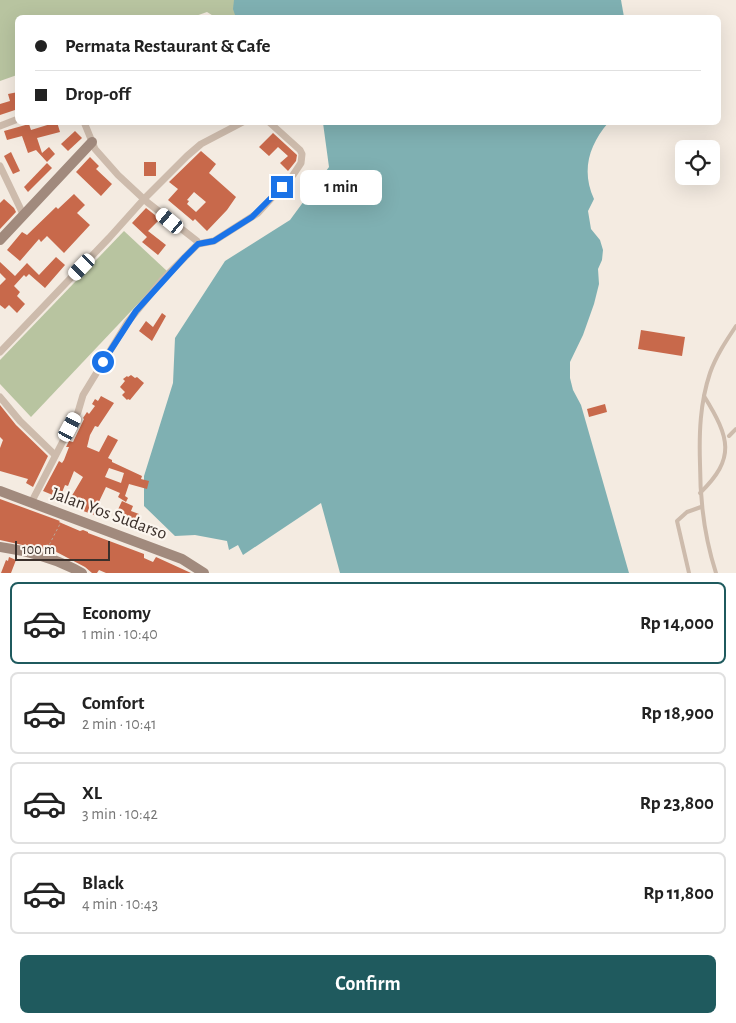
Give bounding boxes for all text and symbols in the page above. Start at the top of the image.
text: Permata Restaurant & Cafe [65,37,271,56]
text: Drop-off [65,85,130,104]
map controls [675,140,720,185]
button: locate [675,140,720,185]
callout: 1 min [300,170,382,204]
route end [271,176,293,198]
text: 1 min [324,179,358,195]
car [153,206,186,236]
car [66,251,97,283]
route start [92,351,114,373]
car [56,410,83,444]
street label: Jalan Yos Sudarso [49,485,169,543]
scale bar [15,538,110,561]
text: 100 m [22,543,55,557]
icon: car [22,601,67,646]
text: Economy [82,604,151,623]
text: Rp 14,000 [640,614,714,633]
text: 1 min · 10:40 [82,626,158,642]
icon: car [22,691,67,736]
text: Comfort [82,694,144,713]
text: Rp 18,900 [641,704,714,723]
text: 2 min · 10:41 [82,716,157,732]
icon: car [22,781,67,826]
text: XL [82,784,102,803]
text: Rp 23,800 [640,794,714,813]
text: 3 min · 10:42 [82,806,158,822]
icon: car [22,871,67,916]
text: Black [82,874,124,893]
text: Rp 11,800 [643,884,714,903]
text: 4 min · 10:43 [82,896,158,912]
button: Confirm [20,955,716,1013]

